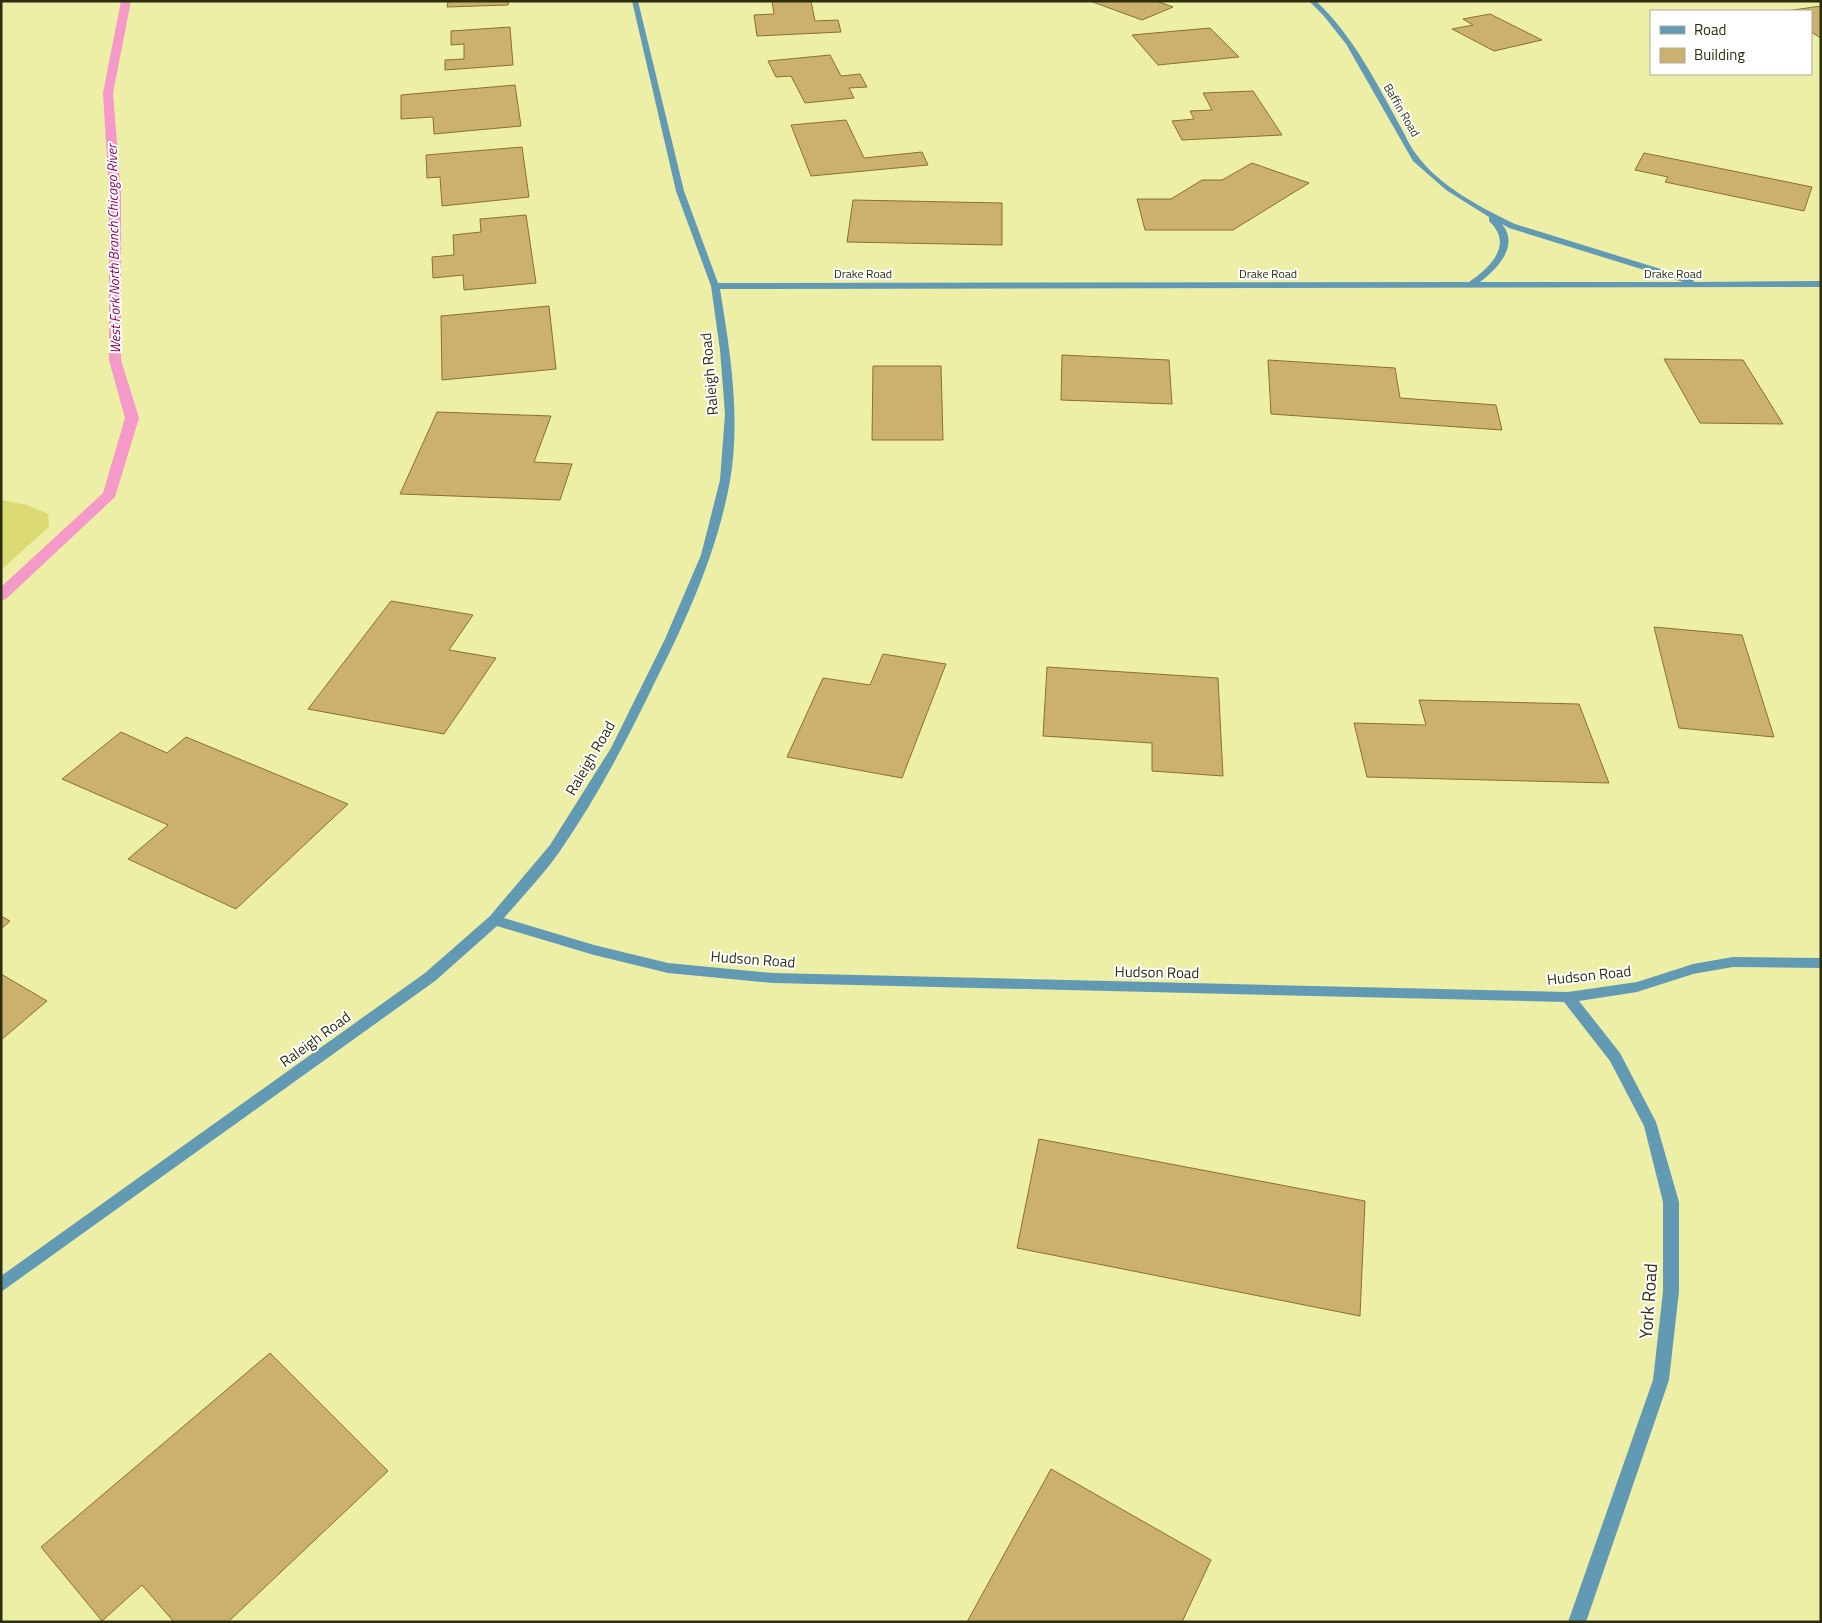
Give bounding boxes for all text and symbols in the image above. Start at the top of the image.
legend [1650,10,1812,75]
text: Road [1694,18,1726,41]
text: Building [1694,43,1745,66]
street label: Baffin Road [1379,80,1425,140]
water label: West Fork North Branch Chicago River [101,143,125,354]
street label: Drake Road [834,264,892,283]
street label: Drake Road [1239,264,1297,283]
street label: Drake Road [1644,264,1702,283]
street label: Raleigh Road [694,332,724,416]
street label: Raleigh Road [559,716,621,800]
street label: Hudson Road [710,945,796,973]
street label: Hudson Road [1546,959,1632,991]
street label: Hudson Road [1114,960,1200,984]
street label: Raleigh Road [275,1005,355,1073]
street label: York Road [1632,1262,1664,1340]

